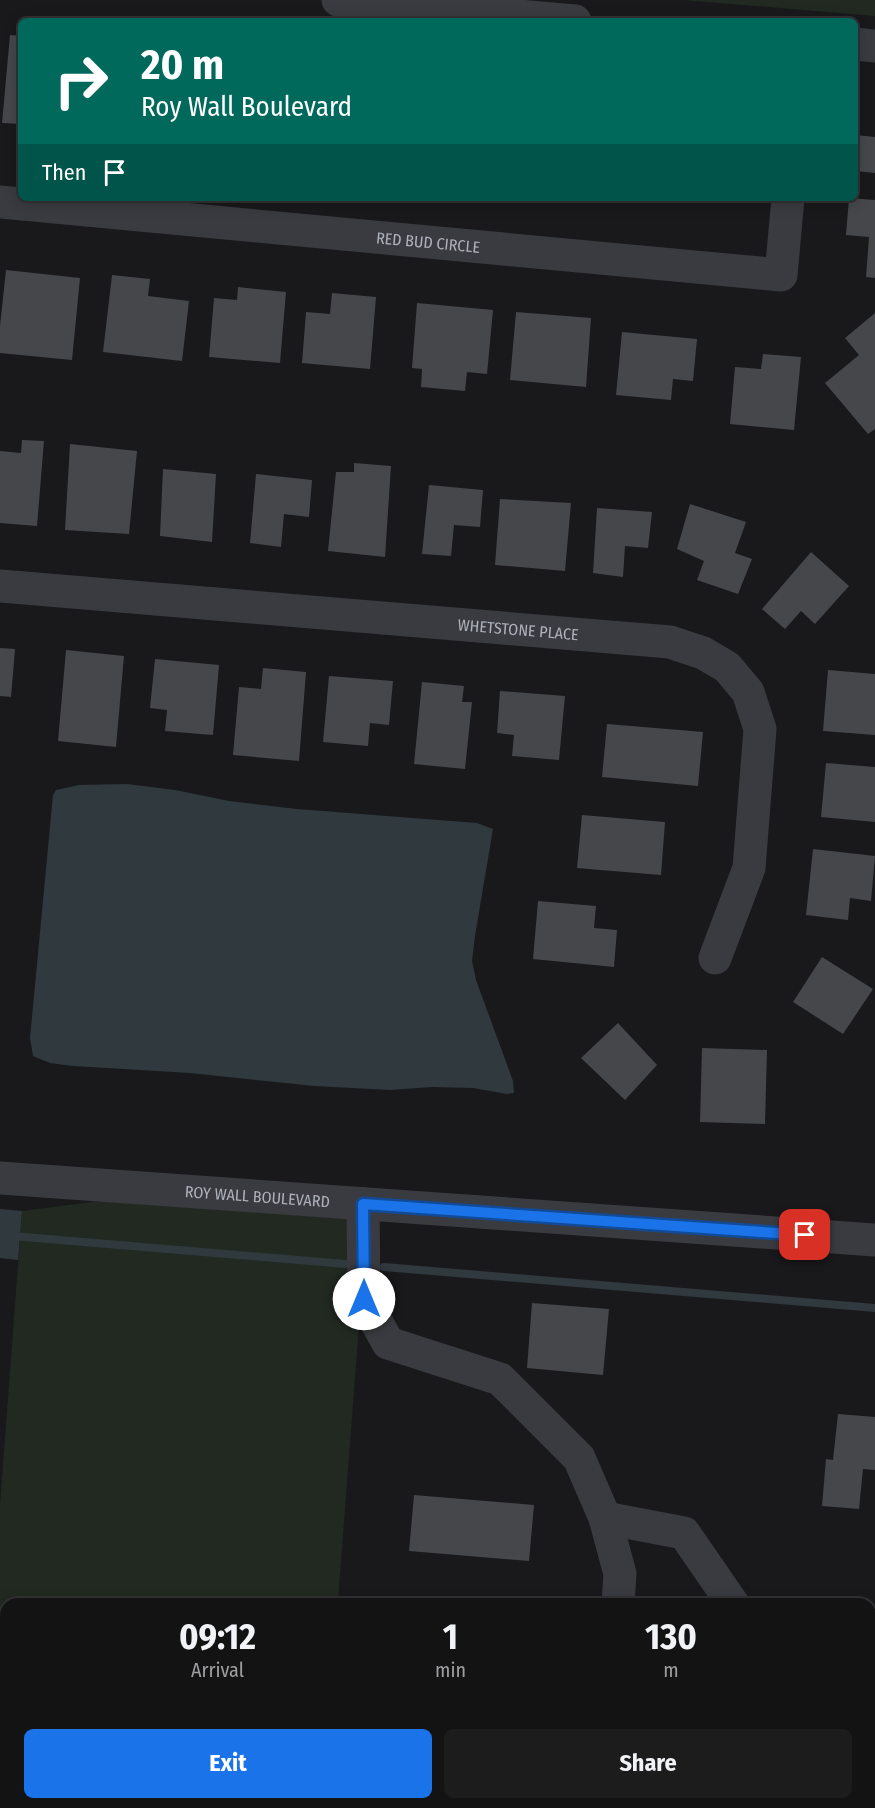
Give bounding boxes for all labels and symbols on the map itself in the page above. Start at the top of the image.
street label: RED BUD CIRCLE [375,228,481,256]
street label: WHETSTONE PLACE [457,615,579,644]
street label: ROY WALL BOULEVARD [184,1182,331,1211]
pin [779,1209,830,1260]
position arrow [332,1267,396,1331]

